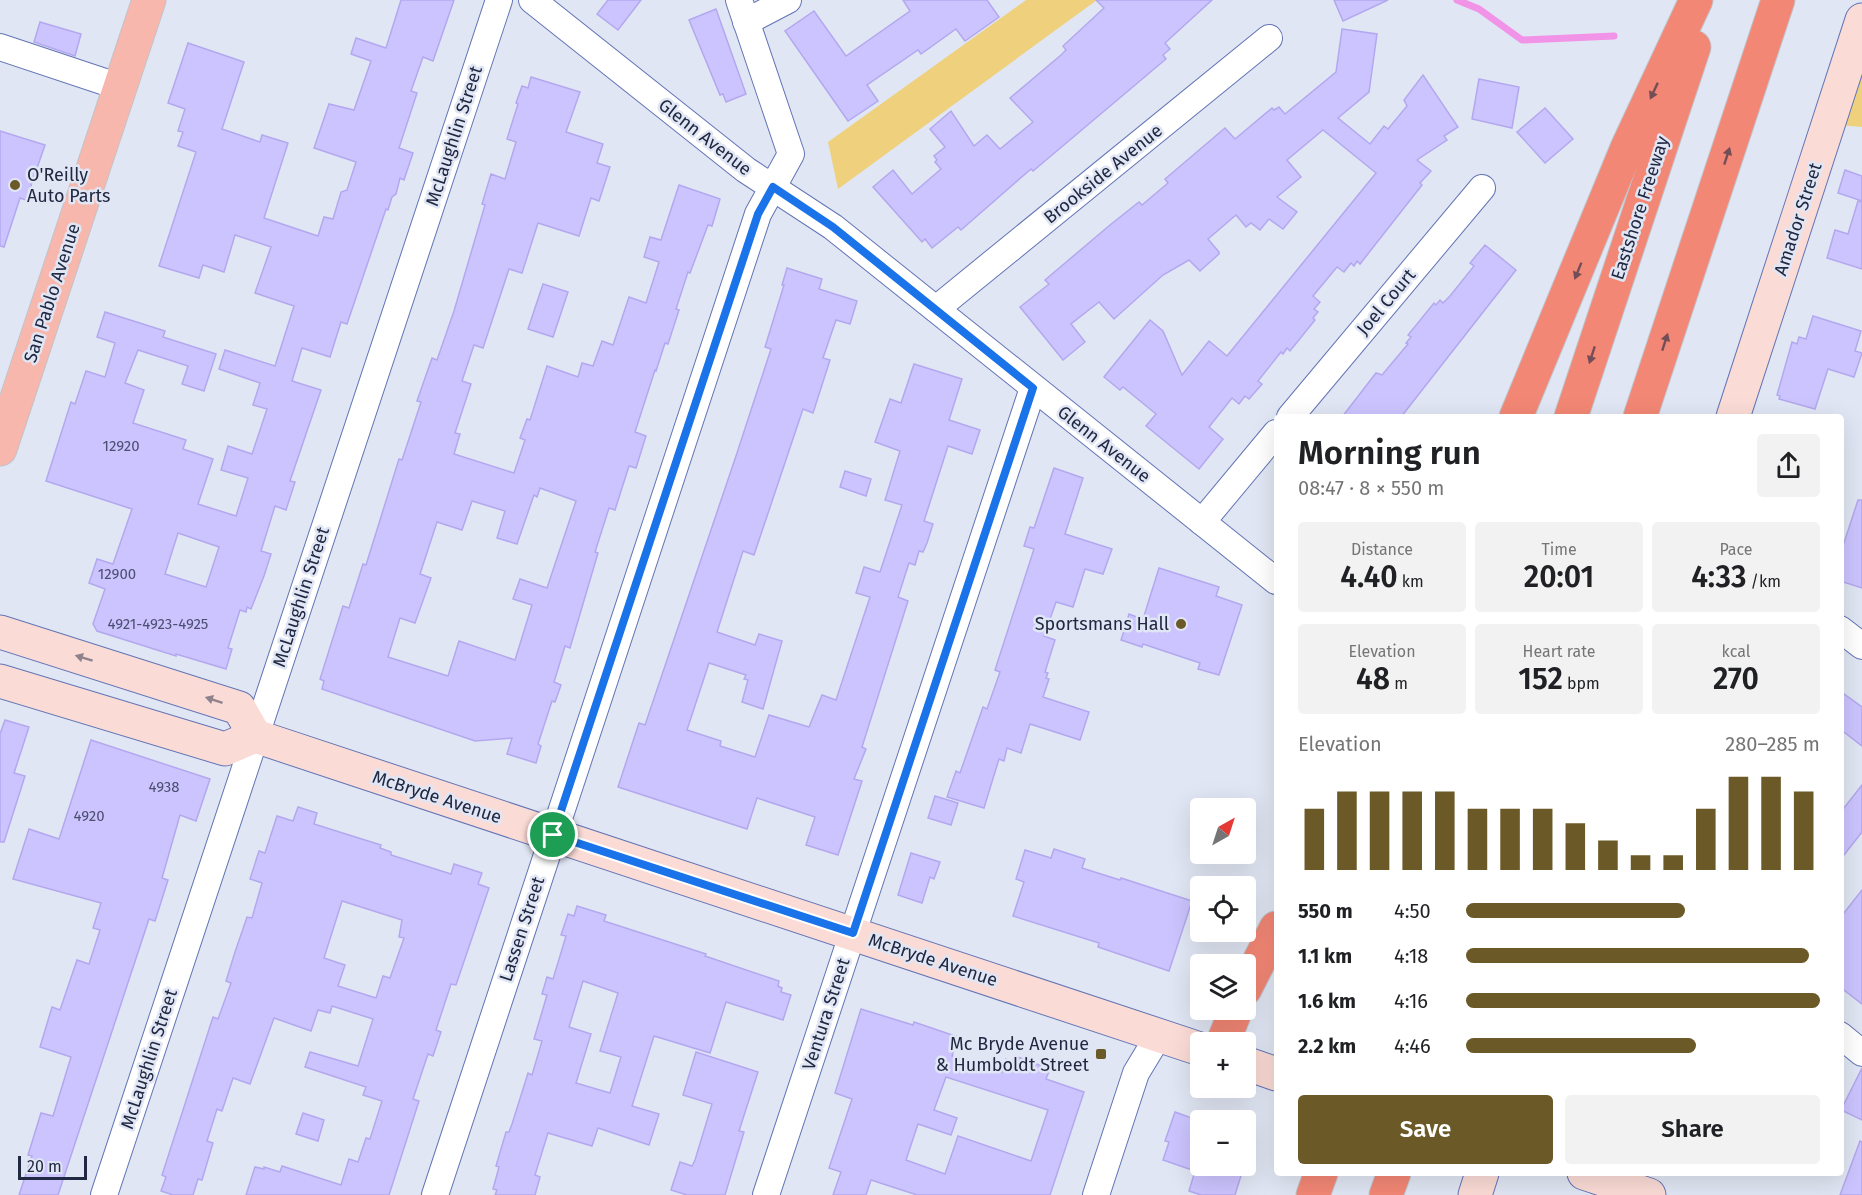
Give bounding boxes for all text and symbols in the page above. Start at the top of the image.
street label: McLaughlin Street [421,63,487,209]
one-way arrow [1649,83,1658,100]
street label: Glenn Avenue [654,94,756,180]
street label: Brookside Avenue [1039,119,1167,229]
street label: Eastshore Freeway [1606,133,1674,283]
one-way arrow [1722,147,1732,165]
street label: Amador Street [1769,159,1827,278]
place label: O'Reilly Auto Parts [27,164,110,207]
marker: O'Reilly Auto Parts [8,178,22,192]
street label: San Pablo Avenue [19,221,85,365]
one-way arrow [1573,262,1583,280]
street label: Joel Court [1352,264,1420,340]
one-way arrow [1661,332,1671,350]
one-way arrow [1587,346,1596,364]
street label: Glenn Avenue [1053,401,1155,487]
text: Morning run [1298,433,1481,473]
button: share [1757,434,1820,497]
house number: 12920 [102,437,140,455]
text: 08:47 · 8 × 550 m [1298,476,1444,500]
street label: McLaughlin Street [268,524,334,670]
text: Distance [1351,540,1413,559]
text: Time [1541,540,1577,559]
text: Pace [1719,540,1753,559]
text: 4.40 [1340,559,1398,595]
text: 20:01 [1524,559,1594,595]
text: 4:33 [1691,559,1746,595]
house number: 12900 [98,565,136,583]
text: km [1398,572,1424,591]
text: /km [1746,572,1781,591]
place label: Sportsmans Hall [1035,613,1169,635]
house number: 4921-4923-4925 [108,615,208,633]
marker: Sportsmans Hall [1174,617,1188,631]
text: Elevation [1348,642,1416,661]
text: Heart rate [1523,642,1595,661]
text: kcal [1722,642,1750,661]
one-way arrow [75,653,93,662]
text: 48 [1356,661,1390,697]
text: 152 [1518,661,1563,697]
text: 270 [1713,661,1759,697]
text: m [1390,674,1408,693]
text: bpm [1563,674,1600,693]
one-way arrow [205,695,223,705]
text: Elevation [1298,732,1382,756]
text: 280–285 m [1725,732,1820,756]
street label: McBryde Avenue [370,766,504,828]
house number: 4938 [148,778,180,796]
north arrow [1190,798,1256,864]
map controls [1190,798,1256,1176]
house number: 4920 [73,807,105,825]
pin [527,809,578,860]
icon: arrive [536,818,569,851]
street label: Lassen Street [495,873,549,984]
button: locate [1190,876,1256,942]
text: 550 m [1298,899,1353,923]
text: 4:50 [1394,899,1431,923]
street label: McBryde Avenue [866,929,1000,991]
text: 1.1 km [1298,944,1352,968]
text: 4:18 [1394,944,1428,968]
button: layers [1190,954,1256,1020]
street label: Ventura Street [798,955,855,1073]
street label: McLaughlin Street [116,986,182,1132]
text: 1.6 km [1298,989,1356,1013]
text: 4:16 [1394,989,1428,1013]
button: + [1190,1032,1256,1098]
place label: Mc Bryde Avenue & Humboldt Street [936,1033,1089,1076]
text: 2.2 km [1298,1034,1356,1058]
text: 4:46 [1394,1034,1431,1058]
marker: Mc Bryde Avenue & Humboldt Street [1094,1047,1108,1061]
button: Save [1298,1095,1553,1164]
button: Share [1565,1095,1820,1164]
button: − [1190,1110,1256,1176]
scale bar [18,1153,87,1180]
text: 20 m [27,1157,62,1176]

